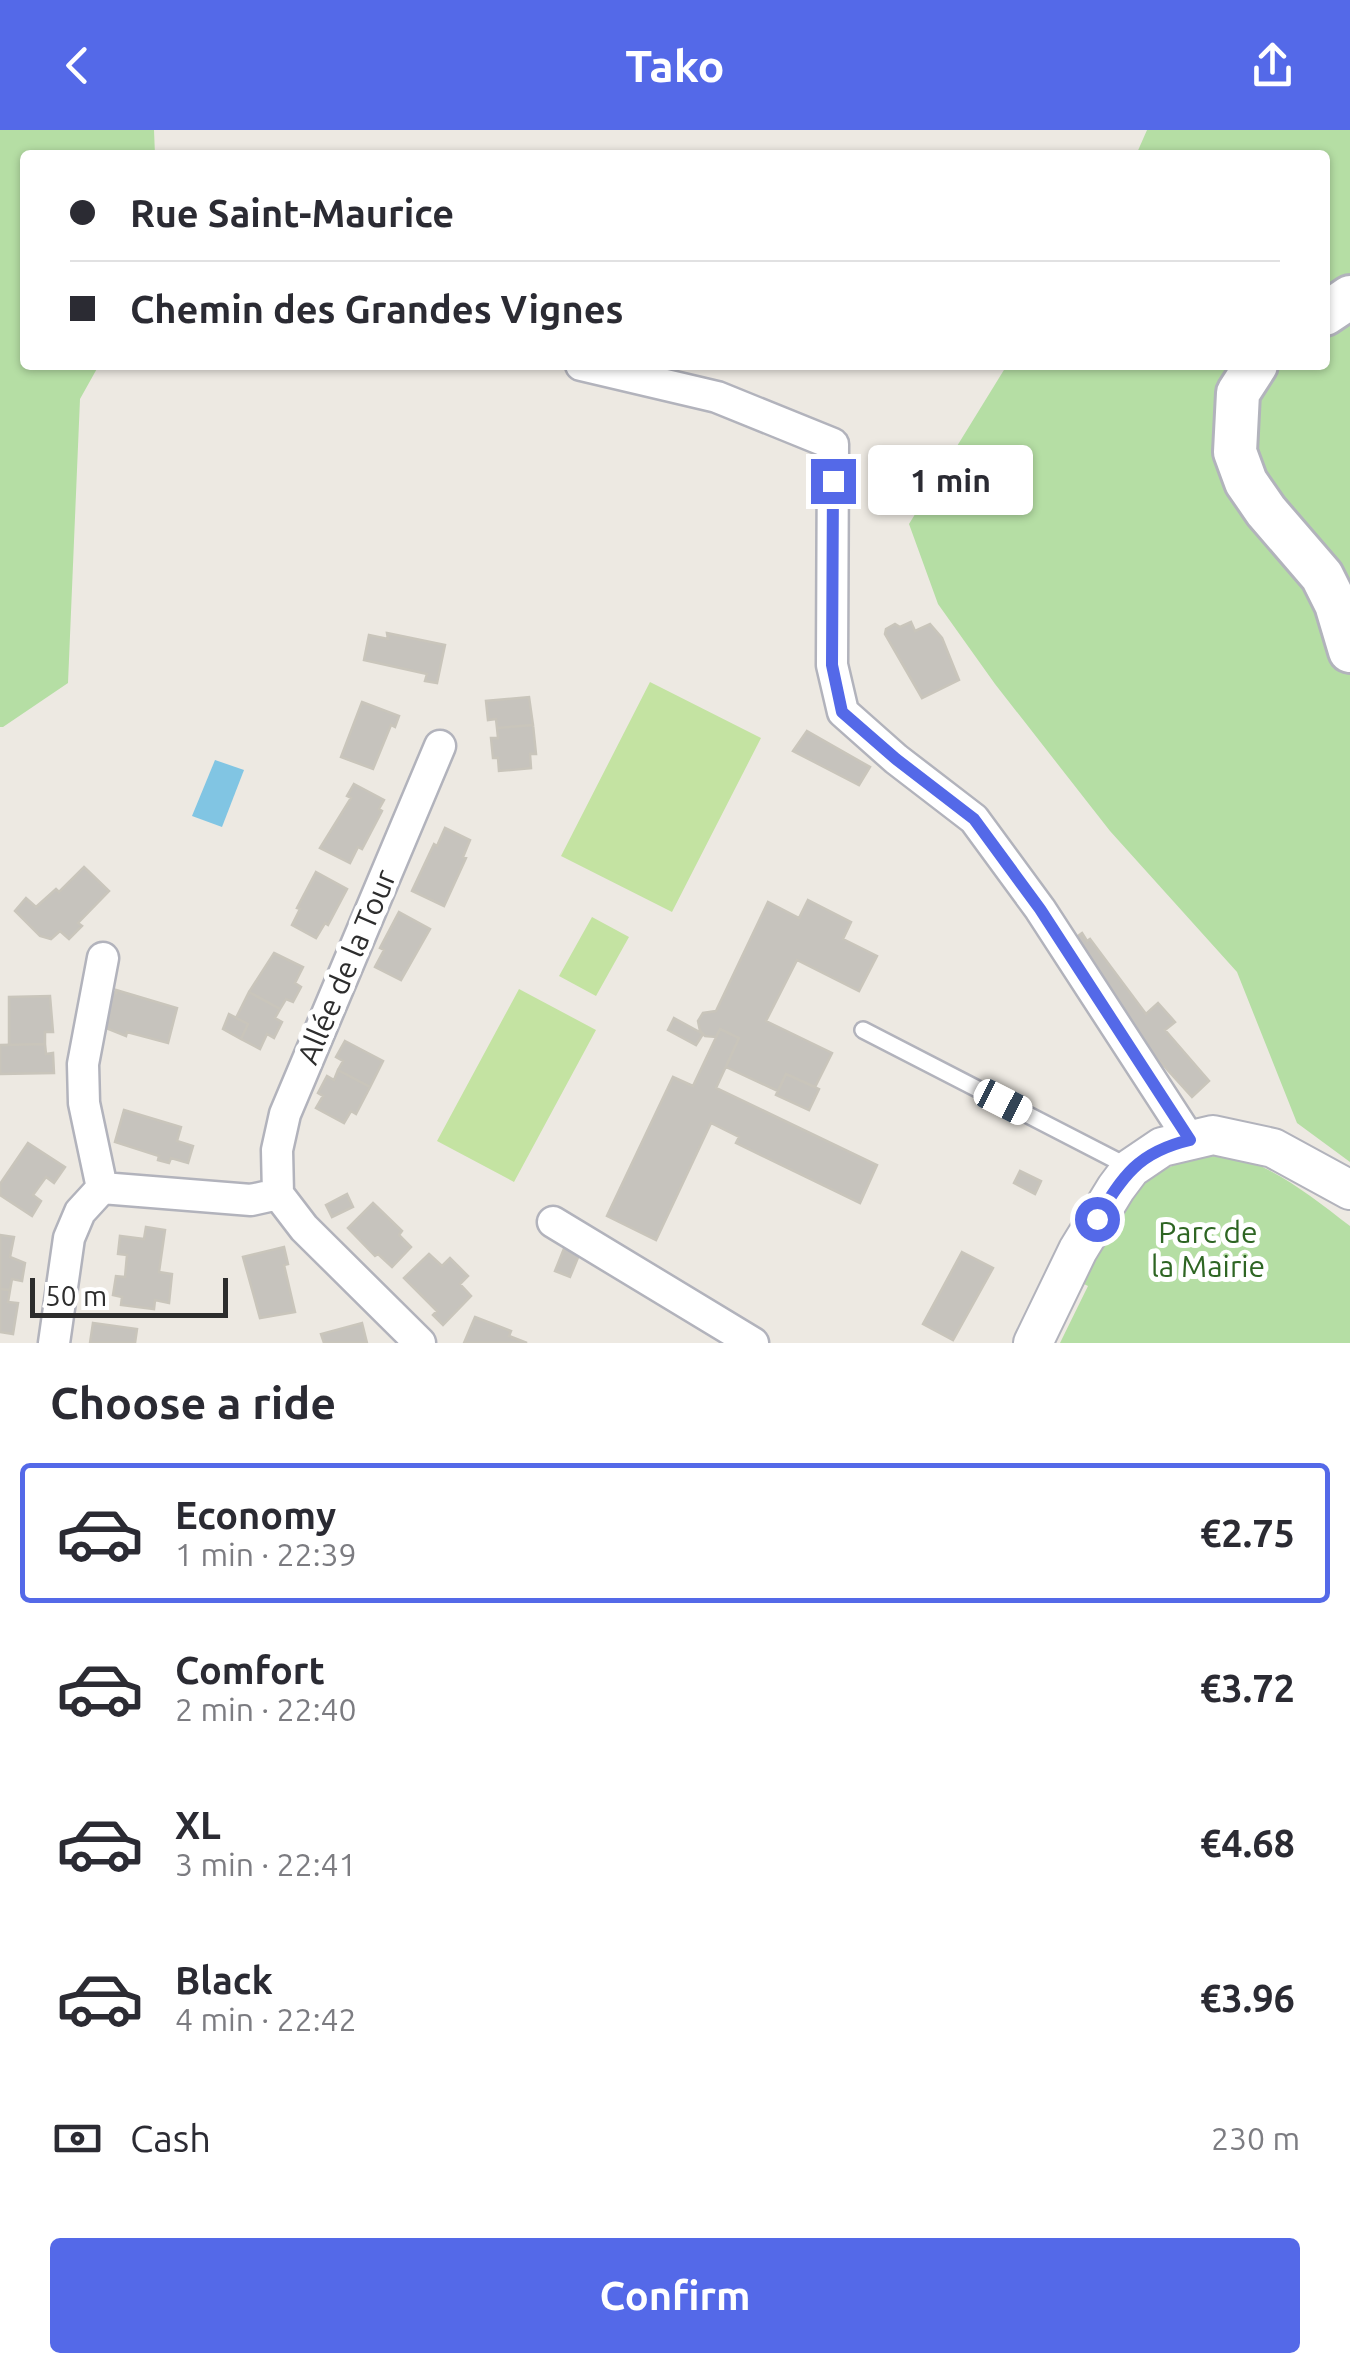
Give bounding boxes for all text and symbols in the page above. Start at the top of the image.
icon: back [50,38,105,93]
icon: share [1245,38,1300,93]
text: Tako [625,40,725,91]
text: Rue Saint-Maurice [130,192,454,234]
text: Chemin des Grandes Vignes [130,288,623,330]
callout: 1 min [868,446,1033,516]
route end [811,459,856,504]
text: 1 min [910,462,991,498]
street label: Allée de la Tour [290,864,403,1069]
car [969,1075,1037,1129]
route start [1075,1197,1120,1242]
park label: Parc de la Mairie [1151,1215,1265,1283]
scale bar [30,1273,228,1318]
text: 50 m [45,1280,107,1311]
text: Choose a ride [50,1377,336,1428]
icon: car [55,1488,145,1578]
text: Economy [175,1494,336,1536]
text: €2.75 [1200,1512,1295,1554]
text: 1 min · 22:39 [175,1536,357,1572]
icon: car [55,1643,145,1733]
text: Comfort [175,1649,325,1691]
text: €3.72 [1200,1667,1295,1709]
text: 2 min · 22:40 [175,1691,357,1727]
icon: car [55,1798,145,1888]
text: XL [175,1804,221,1846]
text: €4.68 [1200,1822,1295,1864]
text: 3 min · 22:41 [175,1846,357,1882]
icon: car [55,1953,145,2043]
text: Black [175,1959,273,2001]
text: €3.96 [1200,1977,1295,2019]
text: 4 min · 22:42 [175,2001,357,2037]
icon: cash [50,2111,105,2166]
text: Cash [130,2117,211,2159]
text: 230 m [1211,2120,1300,2156]
button: Confirm [50,2238,1300,2353]

